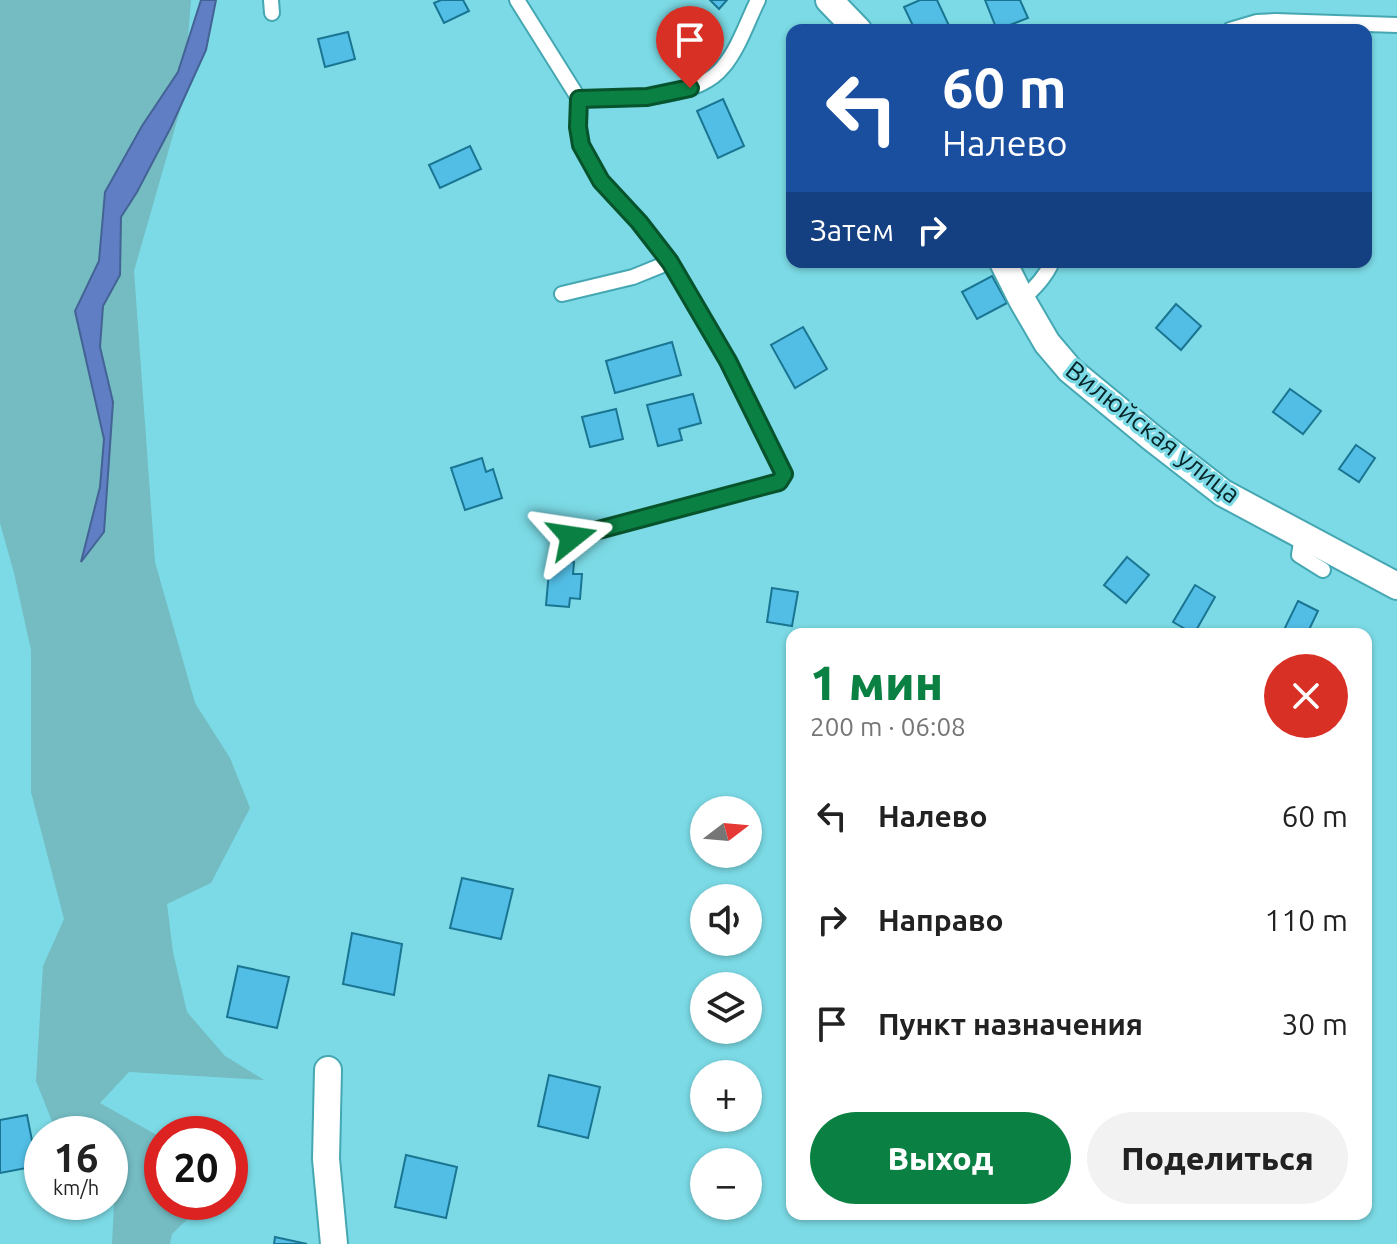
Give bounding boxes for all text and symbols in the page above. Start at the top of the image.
pin [656,6,724,88]
icon: arrive [668,18,712,62]
icon: left [810,56,914,160]
text: 60 m [942,56,1067,119]
text: Налево [942,122,1067,163]
icon: right [910,208,954,252]
text: Затем [810,213,894,247]
street label: Вилюйская улица [1060,355,1246,509]
position arrow [530,495,614,579]
button: close [1264,654,1348,738]
text: 1 мин [810,655,943,709]
text: 200 m · 06:08 [810,712,966,741]
icon: left [810,794,854,838]
north arrow [690,796,762,868]
map controls [690,796,762,1220]
text: Налево [878,799,988,833]
text: 60 m [1281,799,1348,833]
button: sound [690,884,762,956]
icon: right [810,898,854,942]
text: Направо [878,903,1004,937]
text: 110 m [1264,903,1348,937]
button: layers [690,972,762,1044]
icon: arrive [810,1002,854,1046]
text: Пункт назначения [878,1007,1143,1041]
text: 30 m [1281,1007,1348,1041]
button: + [690,1060,762,1132]
button: Выход [810,1112,1071,1204]
button: Поделиться [1087,1112,1348,1204]
speed limit sign: 20 [144,1116,248,1220]
text: 16 [53,1135,99,1180]
button: − [690,1148,762,1220]
text: km/h [53,1176,99,1199]

